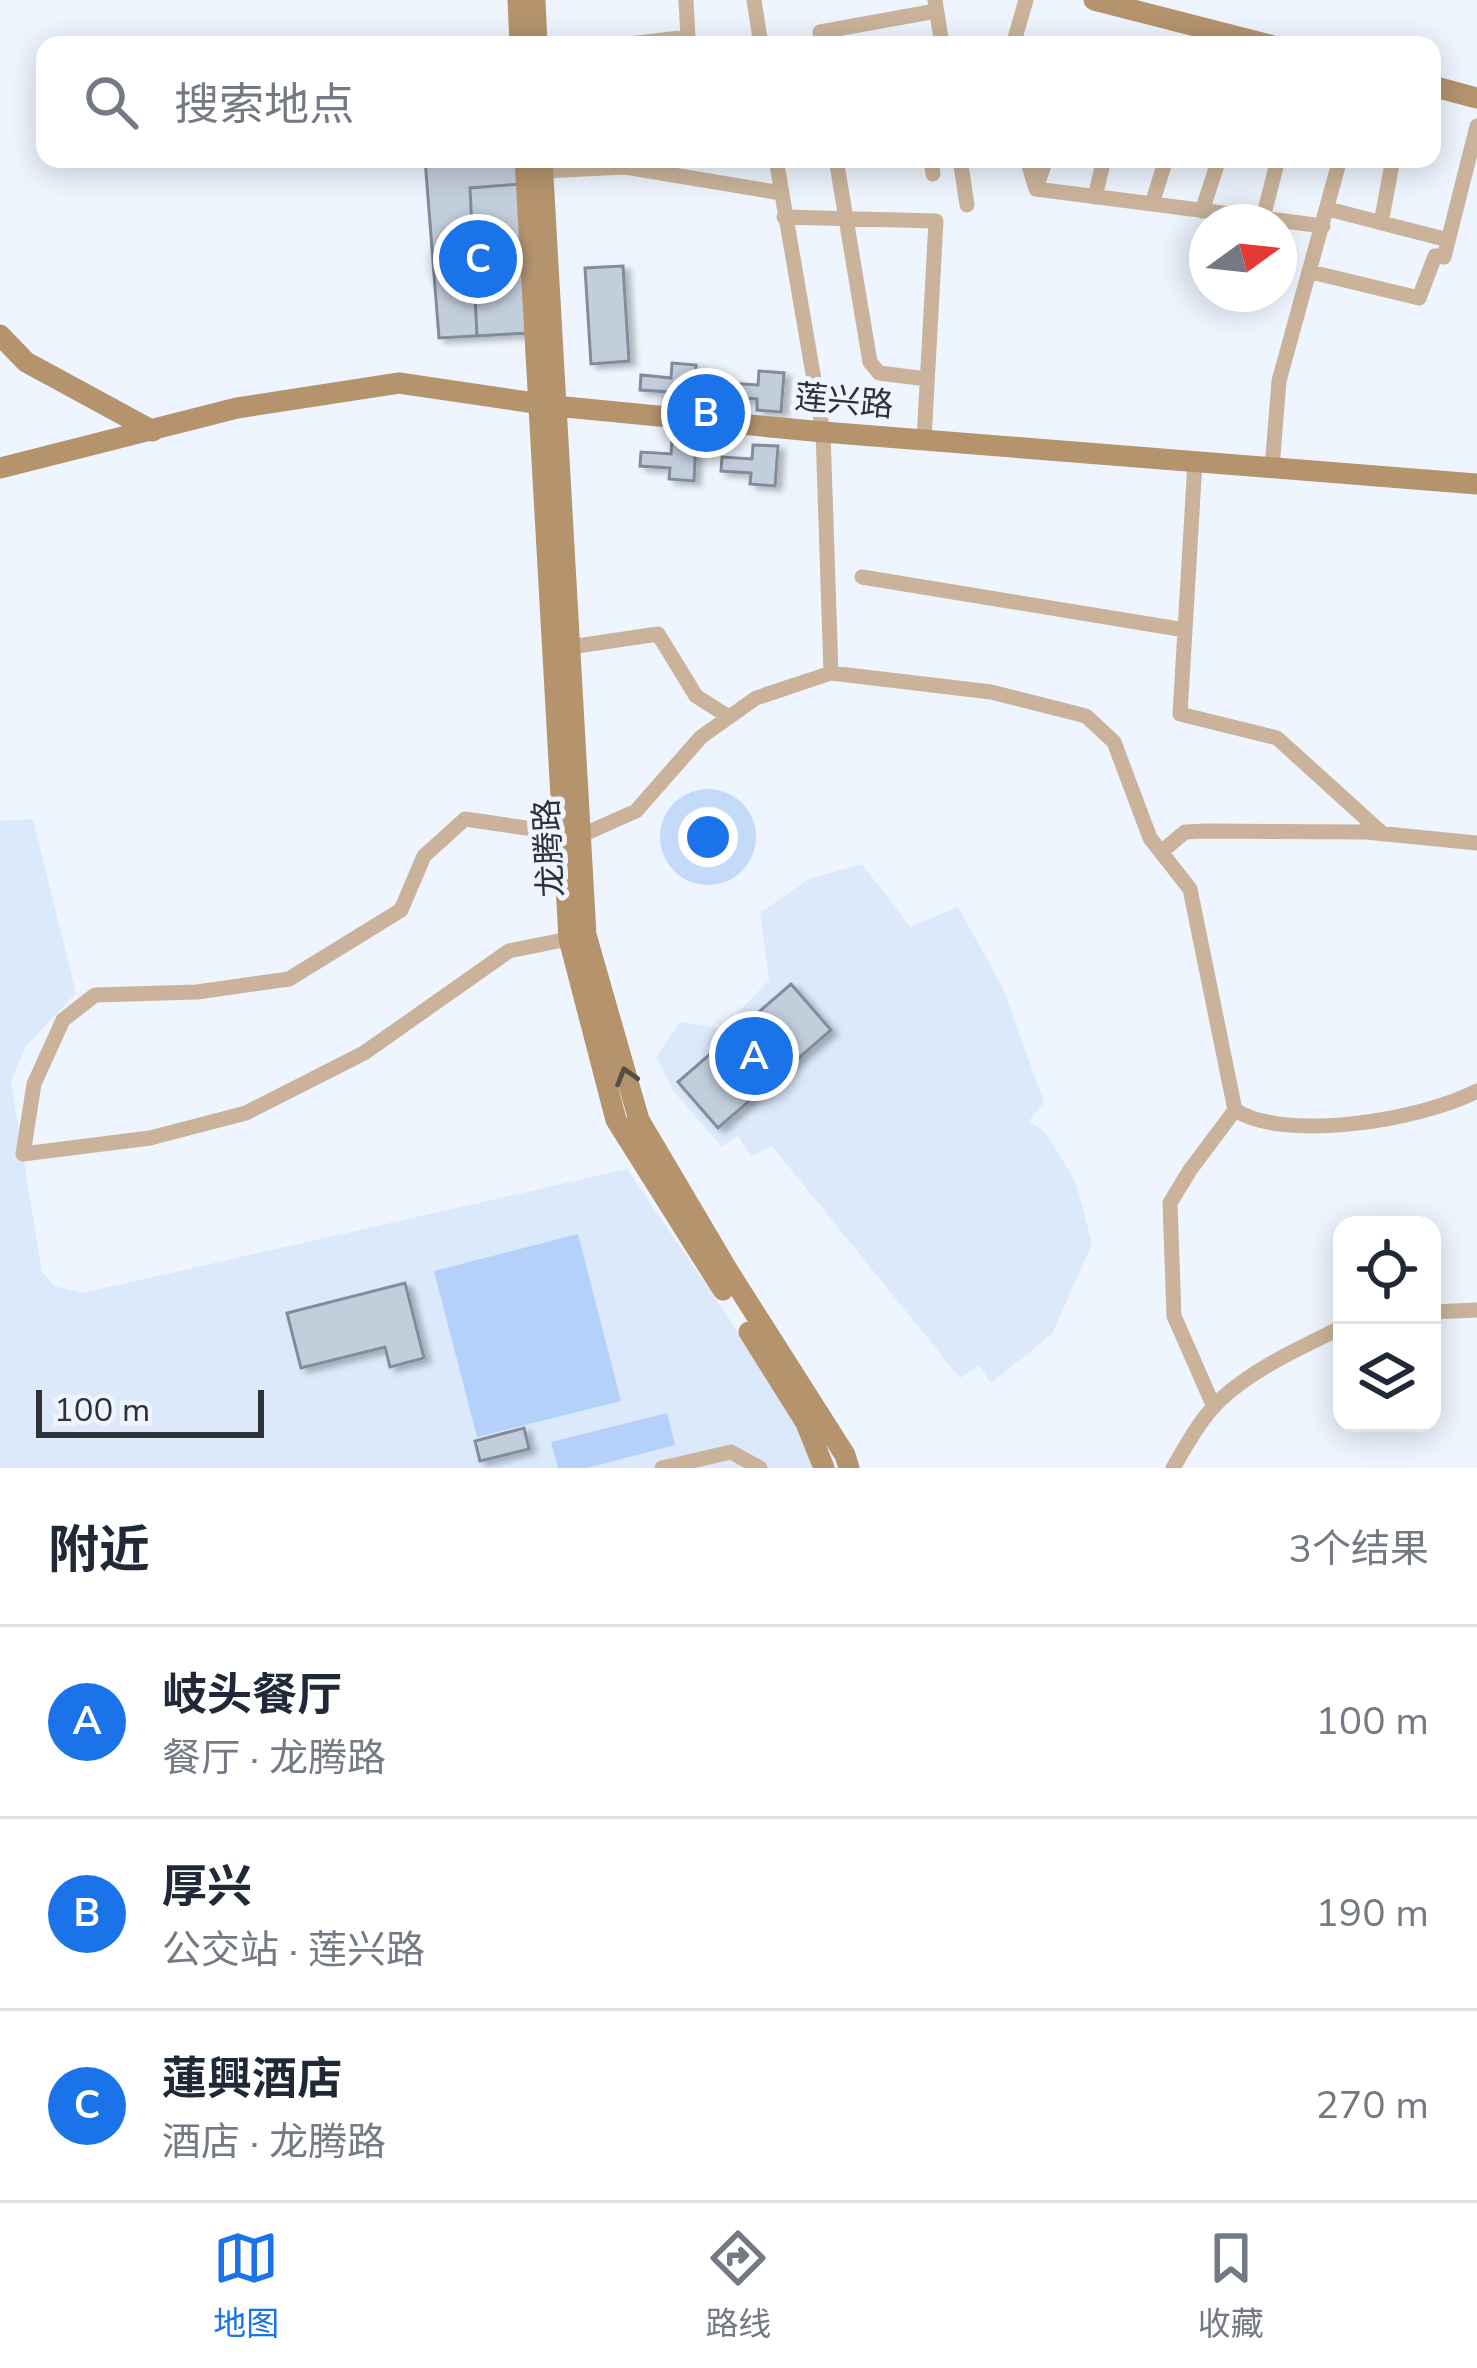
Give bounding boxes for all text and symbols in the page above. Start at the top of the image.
search box [36,36,1441,168]
icon: search [78,69,144,135]
text: 搜索地点 [174,75,354,136]
north arrow [1189,204,1297,312]
pin: C [439,214,517,304]
pin: B [667,368,745,458]
street label: 莲兴路 [793,375,895,428]
street label: 龙腾路 [524,797,575,899]
your location [678,807,738,867]
pin: A [715,1011,793,1101]
one-way arrow [615,1066,640,1087]
map controls [1333,1216,1441,1432]
button: locate [1333,1216,1441,1324]
button: layers [1333,1324,1441,1432]
scale bar [36,1384,264,1437]
text: 100 m [54,1388,150,1433]
text: 附近 [48,1515,150,1585]
text: 3个结果 [1289,1523,1429,1576]
text: 岐头餐厅 [162,1665,342,1726]
text: A [72,1695,102,1748]
text: 100 m [1315,1695,1429,1748]
text: 餐厅 · 龙腾路 [162,1732,386,1785]
text: 厚兴 [162,1857,252,1918]
text: B [74,1887,100,1940]
text: 190 m [1315,1887,1429,1940]
text: 公交站 · 莲兴路 [162,1924,425,1977]
text: 蓮興酒店 [162,2049,342,2110]
text: C [74,2079,100,2132]
text: 270 m [1315,2079,1429,2132]
text: 酒店 · 龙腾路 [162,2116,386,2169]
tab: 地图 [213,2225,279,2347]
tab: 路线 [705,2225,771,2347]
tab: 收藏 [1198,2225,1264,2347]

